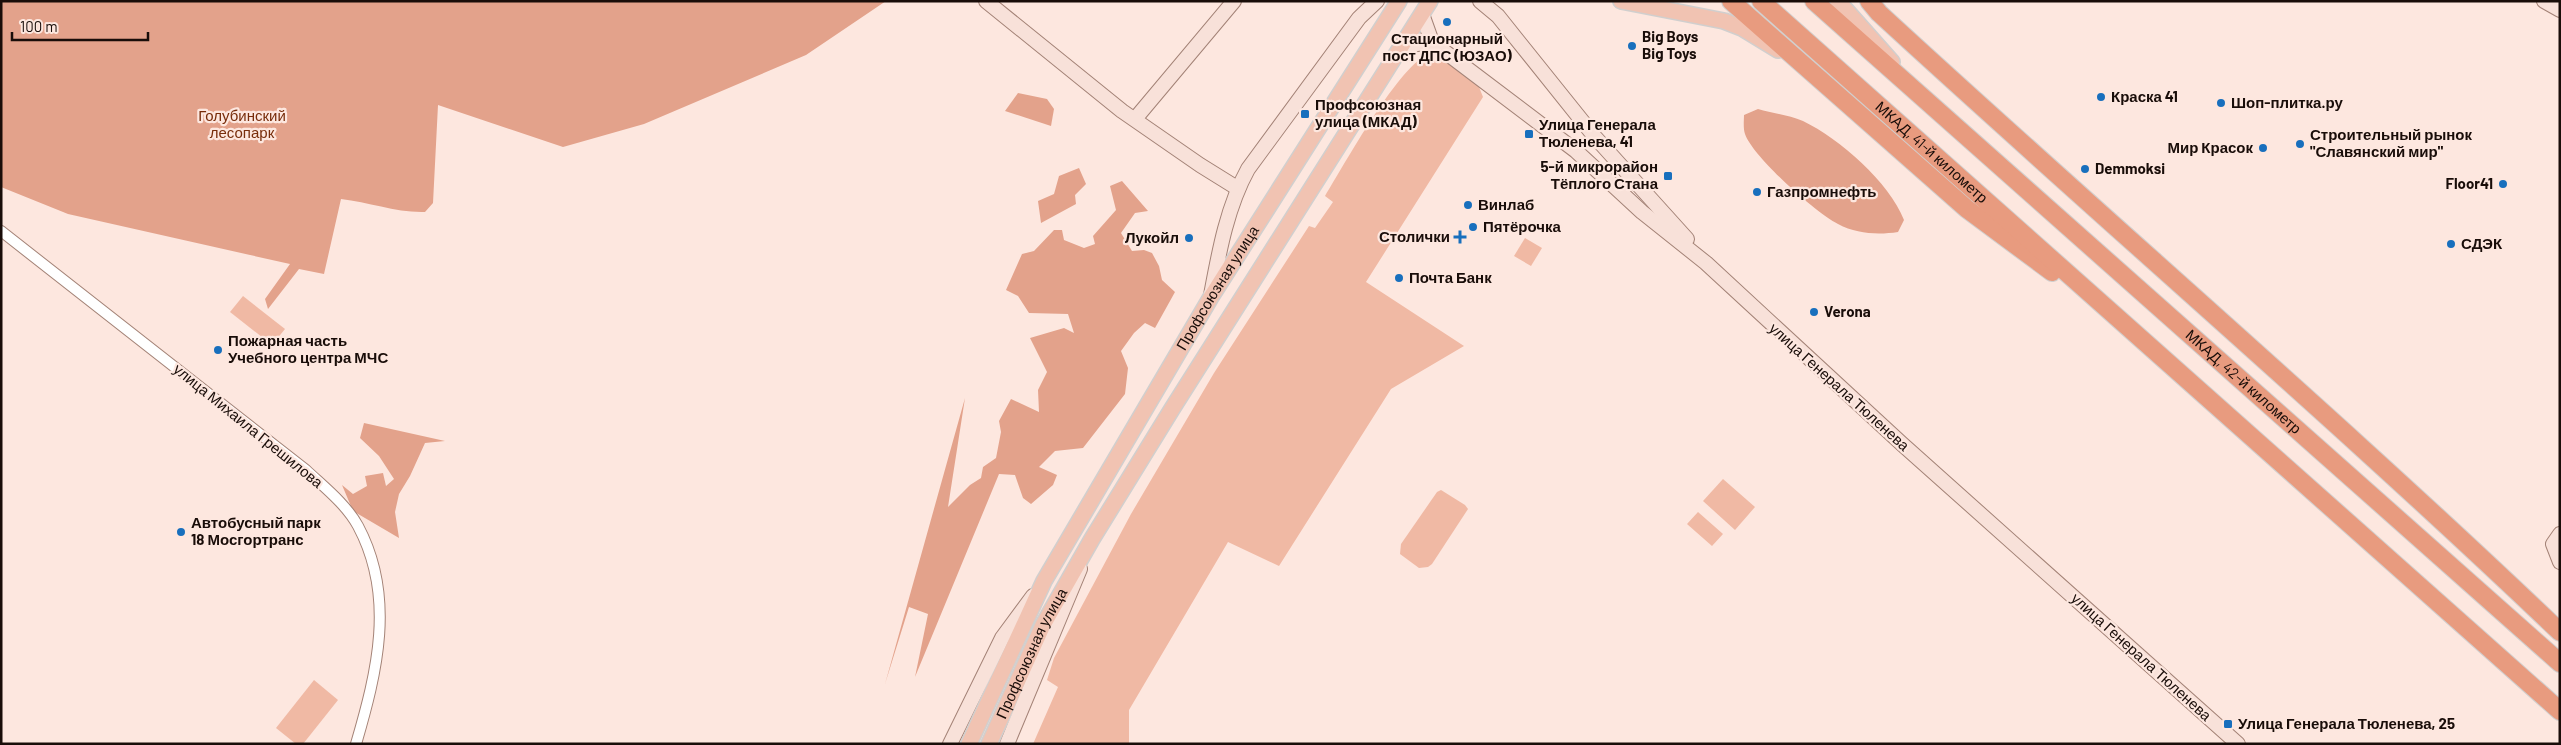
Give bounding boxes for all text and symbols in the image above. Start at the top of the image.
scale bar [12,10,149,42]
marker: Стационарный пост ДПС (ЮЗАО) [1441,16,1453,28]
text: 100 m [20,17,58,35]
place label: Big Boys Big Toys [1642,27,1699,62]
place label: Стационарный пост ДПС (ЮЗАО) [1382,29,1513,64]
marker: Big Boys Big Toys [1626,40,1638,52]
place label: Краска 41 [2111,87,2178,105]
marker: Краска 41 [2095,91,2107,103]
place label: Шоп-плитка.ру [2231,93,2343,111]
place label: Профсоюзная улица (МКАД) [1315,95,1421,130]
street label: МКАД, 41-й километр [1872,97,1992,206]
marker: Шоп-плитка.ру [2215,97,2227,109]
park label: Голубинский лесопарк [198,106,286,141]
marker: Профсоюзная улица (МКАД) [1299,108,1311,120]
place label: Улица Генерала Тюленева, 41 [1539,115,1656,150]
place label: Строительный рынок "Славянский мир" [2310,125,2472,160]
marker: Улица Генерала Тюленева, 41 [1523,128,1535,140]
place label: Мир Красок [2167,138,2253,156]
marker: Строительный рынок "Славянский мир" [2294,138,2306,150]
marker: Мир Красок [2257,142,2269,154]
place label: 5-й микрорайон Тёплого Стана [1540,157,1659,192]
place label: Demmoksi [2095,159,2165,177]
marker: Demmoksi [2079,163,2091,175]
marker: 5-й микрорайон Тёплого Стана [1662,170,1674,182]
place label: Floor41 [2446,174,2493,192]
marker: Floor41 [2497,178,2509,190]
place label: Газпромнефть [1767,182,1876,200]
marker: Газпромнефть [1751,186,1763,198]
place label: Винлаб [1478,195,1534,213]
marker: Винлаб [1462,199,1474,211]
place label: Пятёрочка [1483,217,1561,235]
street label: Профсоюзная улица [1172,221,1262,353]
marker: Пятёрочка [1467,221,1479,233]
place label: Столички [1379,227,1450,245]
place label: Лукойл [1125,228,1179,246]
marker: Столички [1454,231,1466,243]
marker: Лукойл [1183,232,1195,244]
place label: СДЭК [2461,234,2503,252]
marker: СДЭК [2445,238,2457,250]
place label: Почта Банк [1409,268,1492,286]
marker: Почта Банк [1393,272,1405,284]
place label: Verona [1824,302,1871,320]
marker: Verona [1808,306,1820,318]
street label: улица Генерала Тюленева [1766,319,1914,454]
street label: МКАД, 42-й километр [2183,325,2305,437]
place label: Пожарная часть Учебного центра МЧС [228,331,388,366]
marker: Пожарная часть Учебного центра МЧС [212,344,224,356]
street label: улица Михаила Грешилова [170,359,327,491]
place label: Автобусный парк 18 Мосгортранс [191,513,321,548]
marker: Автобусный парк 18 Мосгортранс [175,526,187,538]
street label: Профсоюзная улица [992,584,1070,721]
street label: улица Генерала Тюленева [2068,589,2216,724]
place label: Улица Генерала Тюленева, 25 [2238,714,2455,732]
marker: Улица Генерала Тюленева, 25 [2222,718,2234,730]

